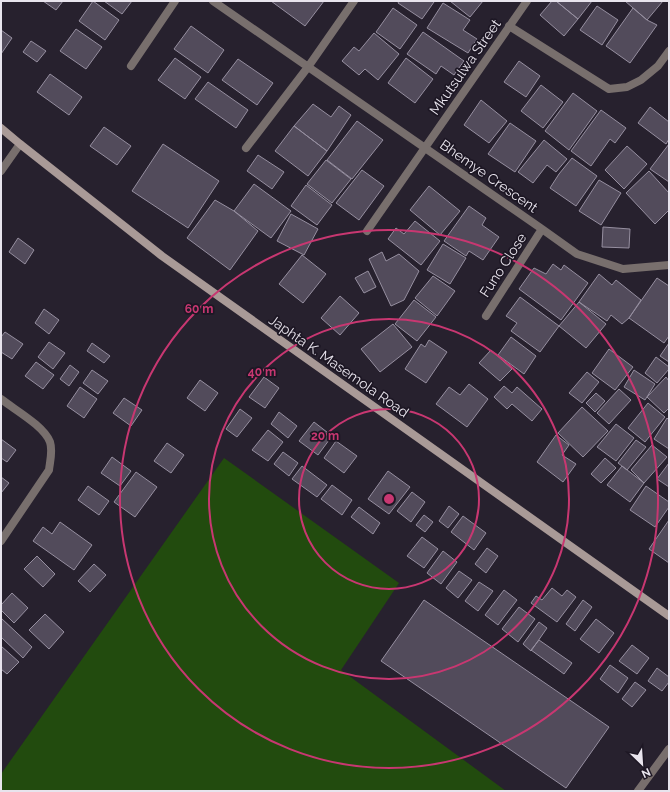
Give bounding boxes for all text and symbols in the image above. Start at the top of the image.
street label: Mkutsulwa Street [426,16,504,118]
street label: Bhemye Crescent [437,136,541,216]
street label: Funo Close [476,230,530,300]
text: 60 m [185,302,213,316]
street label: Japhta K. Masemola Road [266,312,412,420]
text: 40 m [248,365,276,379]
text: 20 m [311,429,339,443]
centre of rings [382,492,396,506]
north arrow [622,744,662,784]
text: N [639,765,653,780]

